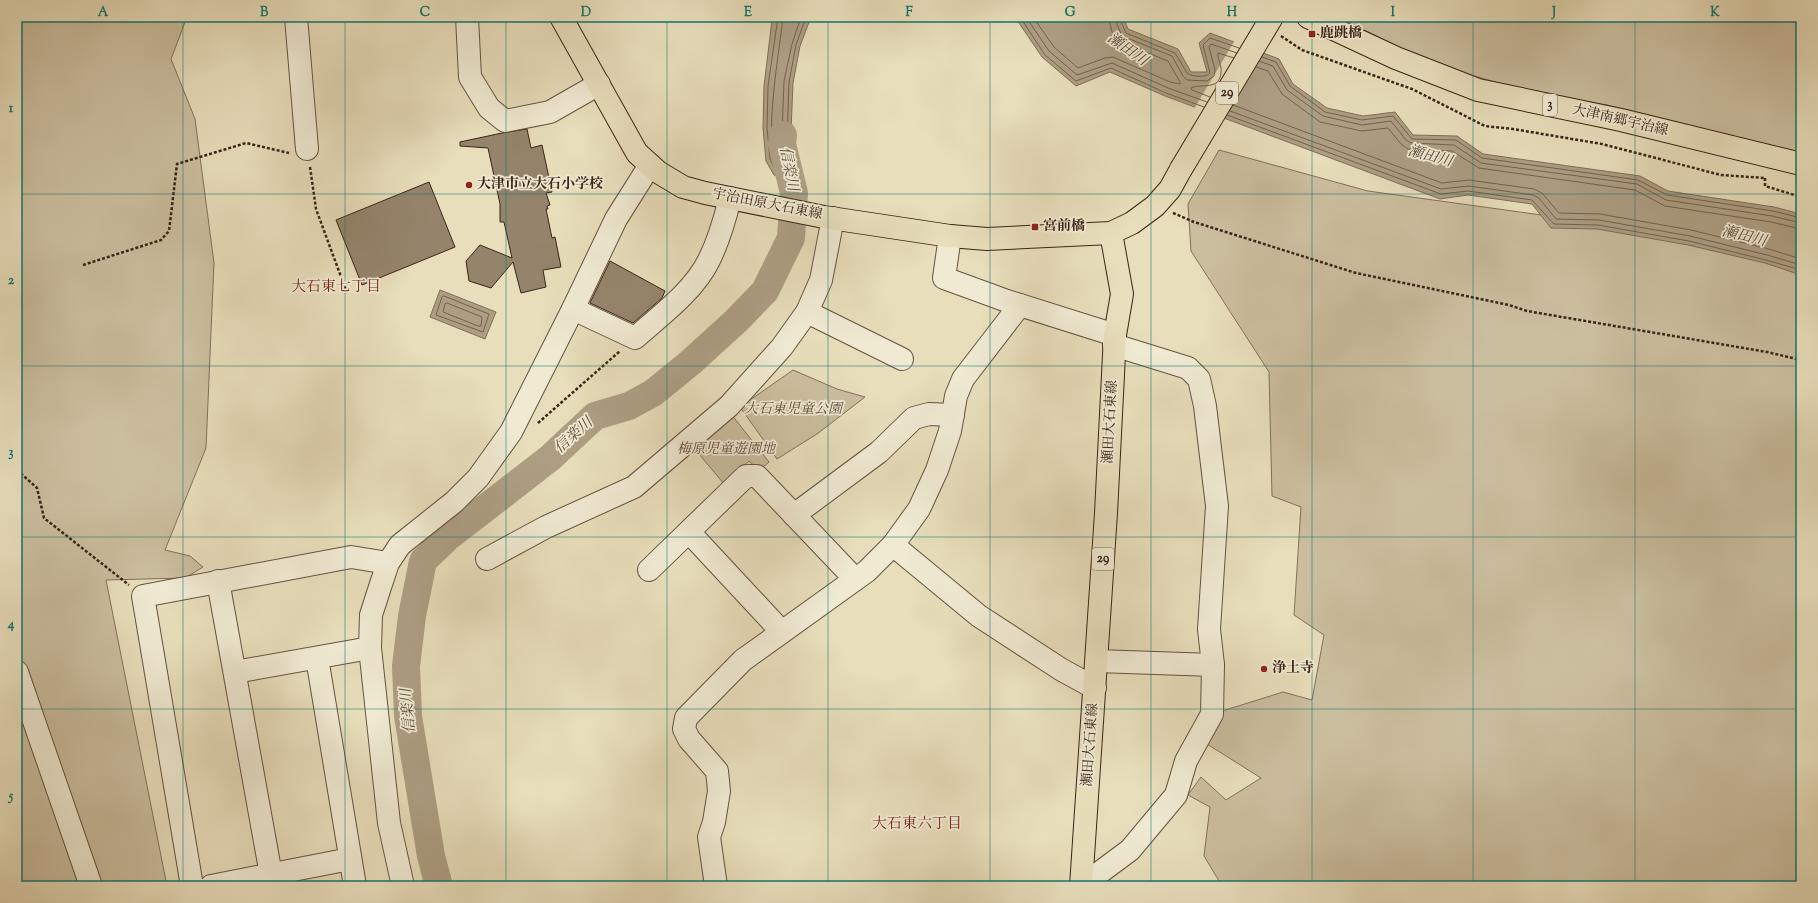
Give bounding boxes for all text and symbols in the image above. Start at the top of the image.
text: A [98,4,109,22]
text: B [260,4,269,22]
text: C [420,4,430,22]
text: D [581,4,591,22]
text: E [744,4,752,22]
text: F [905,4,913,22]
text: G [1065,4,1076,22]
text: H [1227,4,1238,22]
text: I [1391,4,1396,22]
text: J [1551,4,1556,22]
text: K [1710,4,1720,22]
place label: 鹿跳橋 [1320,24,1362,44]
water label: 瀬田川 [1103,28,1153,73]
marker: 鹿跳橋 [1307,29,1317,39]
road number: 29 [1216,82,1238,104]
road number: 3 [1543,94,1557,116]
text: 1 [9,100,14,118]
street label: 大津南郷宇治線 [1570,100,1670,142]
water label: 瀬田川 [1406,141,1456,173]
water label: 信楽川 [773,145,803,195]
place label: 大津市立大石小学校 [477,175,603,195]
marker: 大津市立大石小学校 [464,180,474,190]
street label: 宇治田原大石東線 [710,184,824,226]
place label: 宮前橋 [1043,217,1085,237]
water label: 瀬田川 [1720,221,1770,253]
marker: 宮前橋 [1030,222,1040,232]
text: 2 [8,272,15,290]
district label: 大石東七丁目 [291,277,381,298]
street label: 瀬田大石東線 [1099,380,1123,464]
park label: 大石東児童公園 [744,400,844,420]
water label: 信楽川 [550,412,599,459]
park label: 梅原児童遊園地 [677,440,777,460]
text: 3 [8,444,14,462]
road number: 29 [1092,548,1114,570]
text: 4 [7,616,15,634]
place label: 浄土寺 [1272,659,1314,679]
marker: 浄土寺 [1259,664,1269,674]
water label: 信楽川 [396,686,421,734]
street label: 瀬田大石東線 [1078,702,1104,788]
text: 5 [8,788,14,806]
district label: 大石東六丁目 [872,814,962,835]

